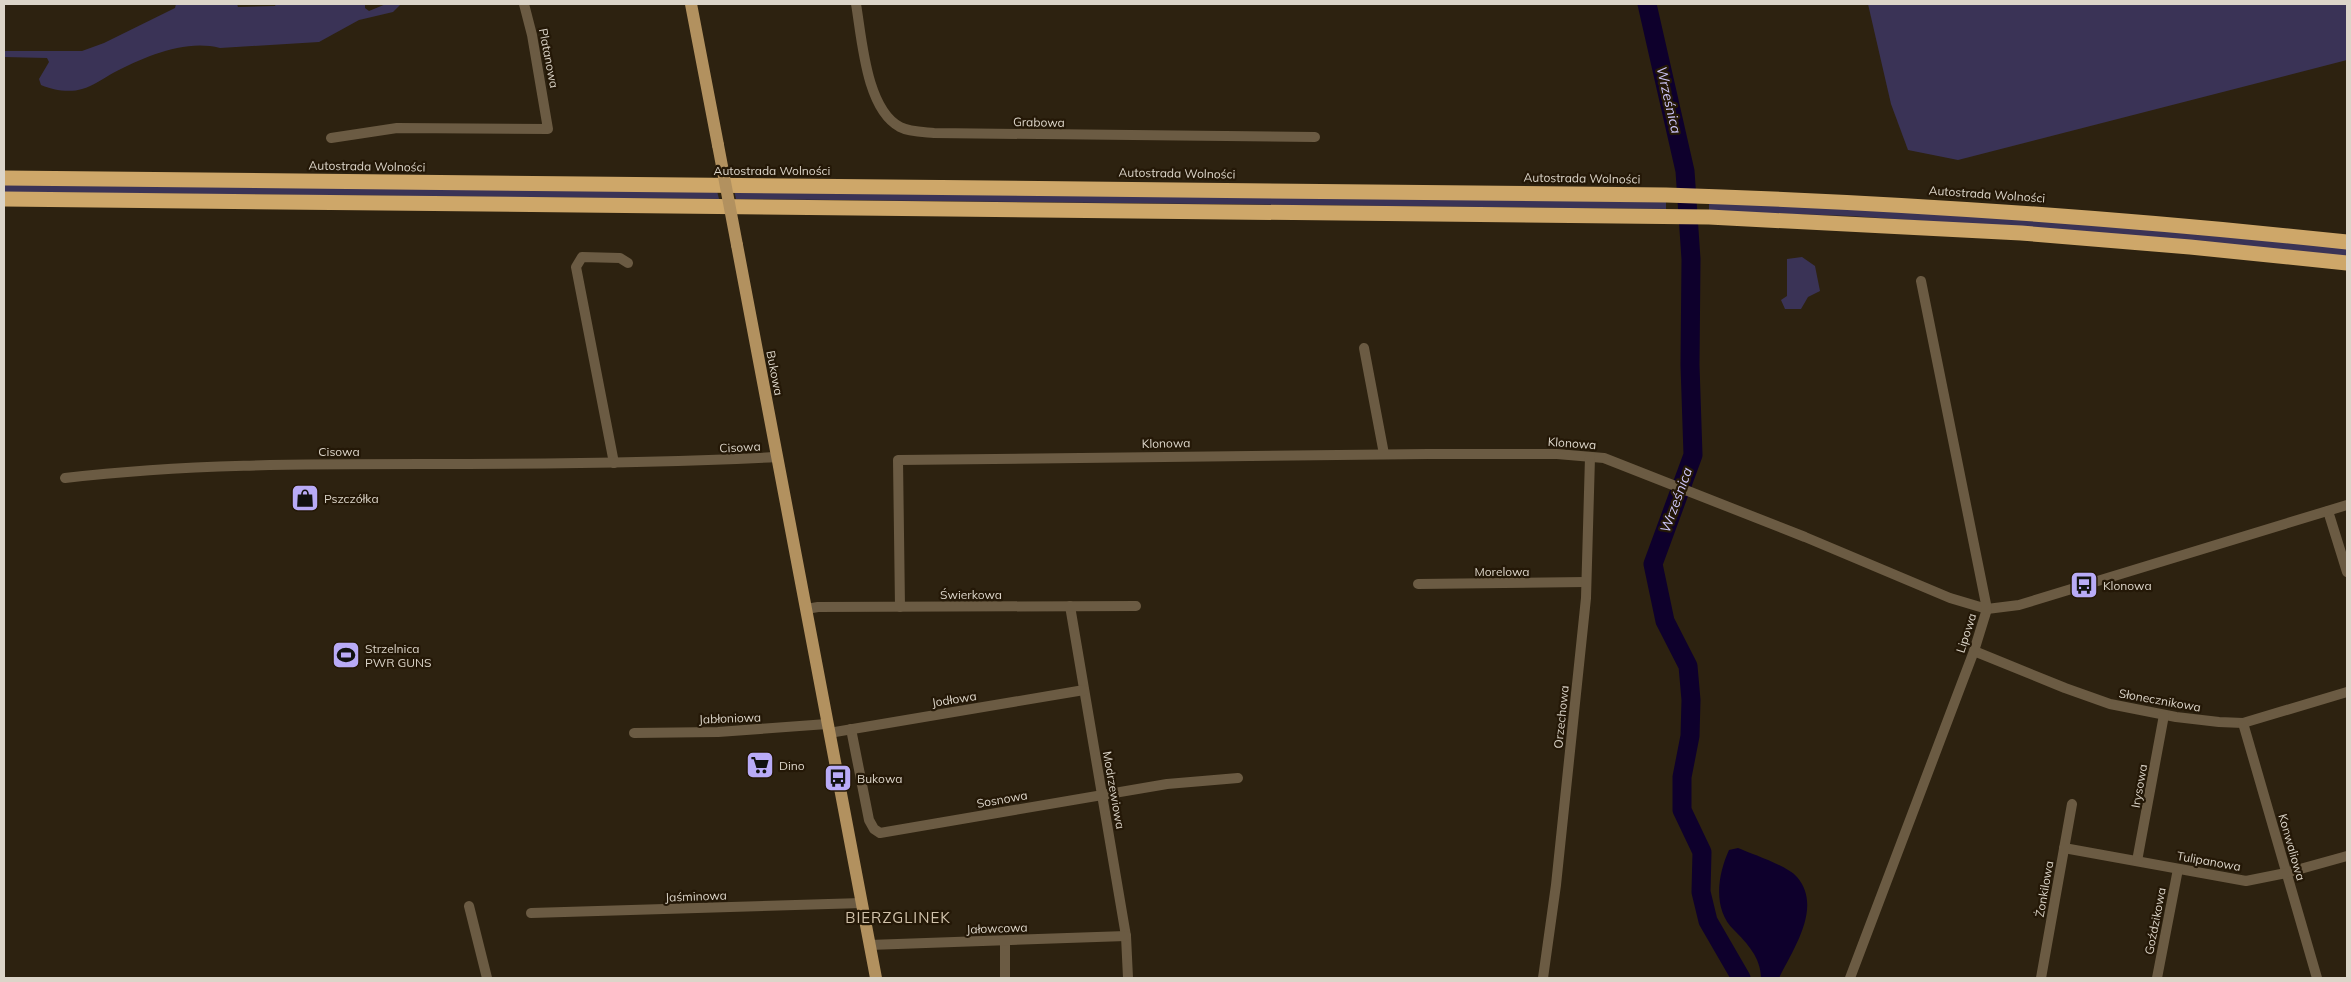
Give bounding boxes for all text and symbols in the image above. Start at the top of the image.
street label: Platanowa [536,27,562,89]
water label: Wrześnica [1653,65,1685,135]
street label: Grabowa [1013,114,1065,130]
street label: Autostrada Wolności [308,157,426,175]
street label: Autostrada Wolności [714,163,831,178]
street label: Autostrada Wolności [1118,164,1236,182]
street label: Autostrada Wolności [1523,169,1641,187]
street label: Autostrada Wolności [1928,182,2046,206]
street label: Bukowa [763,349,787,397]
street label: Klonowa [1547,434,1597,452]
street label: Klonowa [1142,435,1190,451]
street label: Cisowa [719,438,761,456]
street label: Cisowa [318,444,360,459]
water label: Wrześnica [1656,465,1696,535]
shop icon: Pszczółka [290,483,320,513]
place label: Pszczółka [324,491,379,506]
street label: Morelowa [1474,564,1530,579]
bus stop icon: Klonowa [2069,570,2099,600]
place label: Klonowa [2103,578,2152,593]
street label: Świerkowa [940,587,1002,602]
street label: Lipowa [1953,611,1979,655]
sports icon: Strzelnica PWR GUNS [331,640,361,670]
place label: Strzelnica PWR GUNS [365,641,432,670]
street label: Orzechowa [1550,685,1572,749]
street label: Słonecznikowa [2118,685,2202,715]
street label: Jodłowa [931,688,977,710]
street label: Jabłoniowa [699,709,761,727]
supermarket icon: Dino [745,750,775,780]
street label: Modrzewiowa [1100,750,1128,830]
place label: Dino [779,758,805,773]
bus stop icon: Bukowa [823,763,853,793]
street label: Irysowa [2128,763,2150,809]
place label: Bukowa [857,771,902,786]
street label: Sosnowa [975,787,1029,811]
street label: Konwaliowa [2275,812,2309,882]
street label: Tulipanowa [2176,848,2242,874]
street label: Żonkilowa [2032,860,2056,918]
street label: Goździkowa [2141,886,2169,956]
street label: Jaśminowa [665,887,727,905]
district label: BIERZGLINEK [845,908,951,927]
street label: Jałowcowa [966,919,1028,937]

